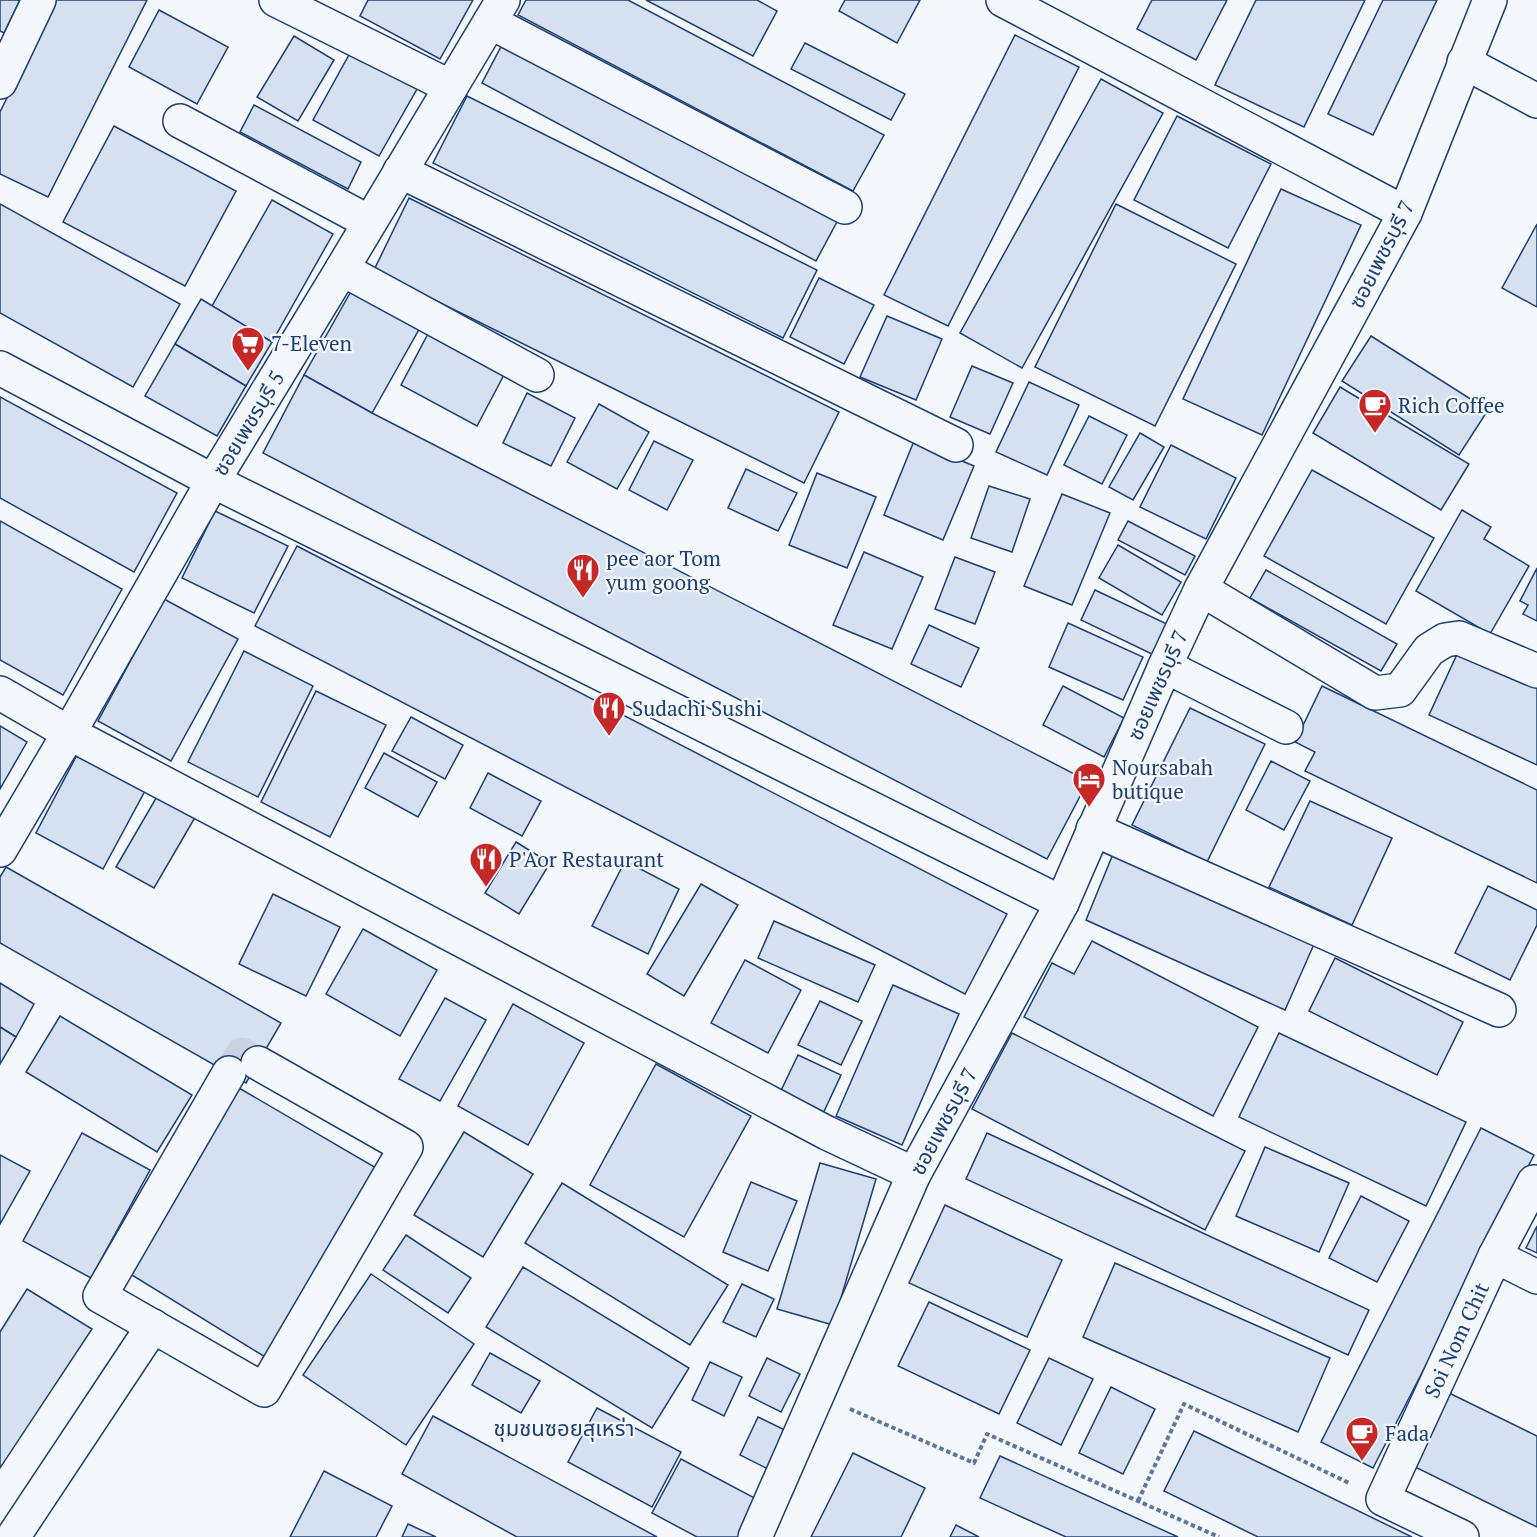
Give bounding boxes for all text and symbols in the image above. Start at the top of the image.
street label: ซอยเพชรบุรี 7 [1342,195,1420,313]
supermarket icon: 7-Eleven [230,325,266,372]
place label: 7-Eleven [271,329,353,357]
street label: ซอยเพชรบุรี 5 [206,365,290,481]
cafe icon: Rich Coffee [1357,387,1393,434]
place label: Rich Coffee [1398,391,1505,419]
place label: pee aor Tom yum goong [605,544,721,596]
restaurant icon: pee aor Tom yum goong [565,552,601,599]
street label: ซอยเพชรบุรี 7 [1120,626,1194,744]
restaurant icon: Sudachi Sushi [591,690,627,737]
place label: Sudachi Sushi [632,694,762,722]
place label: Noursabah butique [1112,753,1213,805]
hotel icon: Noursabah butique [1071,761,1107,808]
restaurant icon: P'Aor Restaurant [468,841,504,888]
place label: P'Aor Restaurant [509,845,664,873]
street label: ซอยเพชรบุรี 7 [903,1062,983,1180]
street label: Soi Nom Chit [1417,1277,1495,1402]
district label: ชุมชนซอยสุเหร่า [494,1413,634,1442]
cafe icon: Fada [1344,1415,1380,1462]
place label: Fada [1385,1419,1430,1447]

